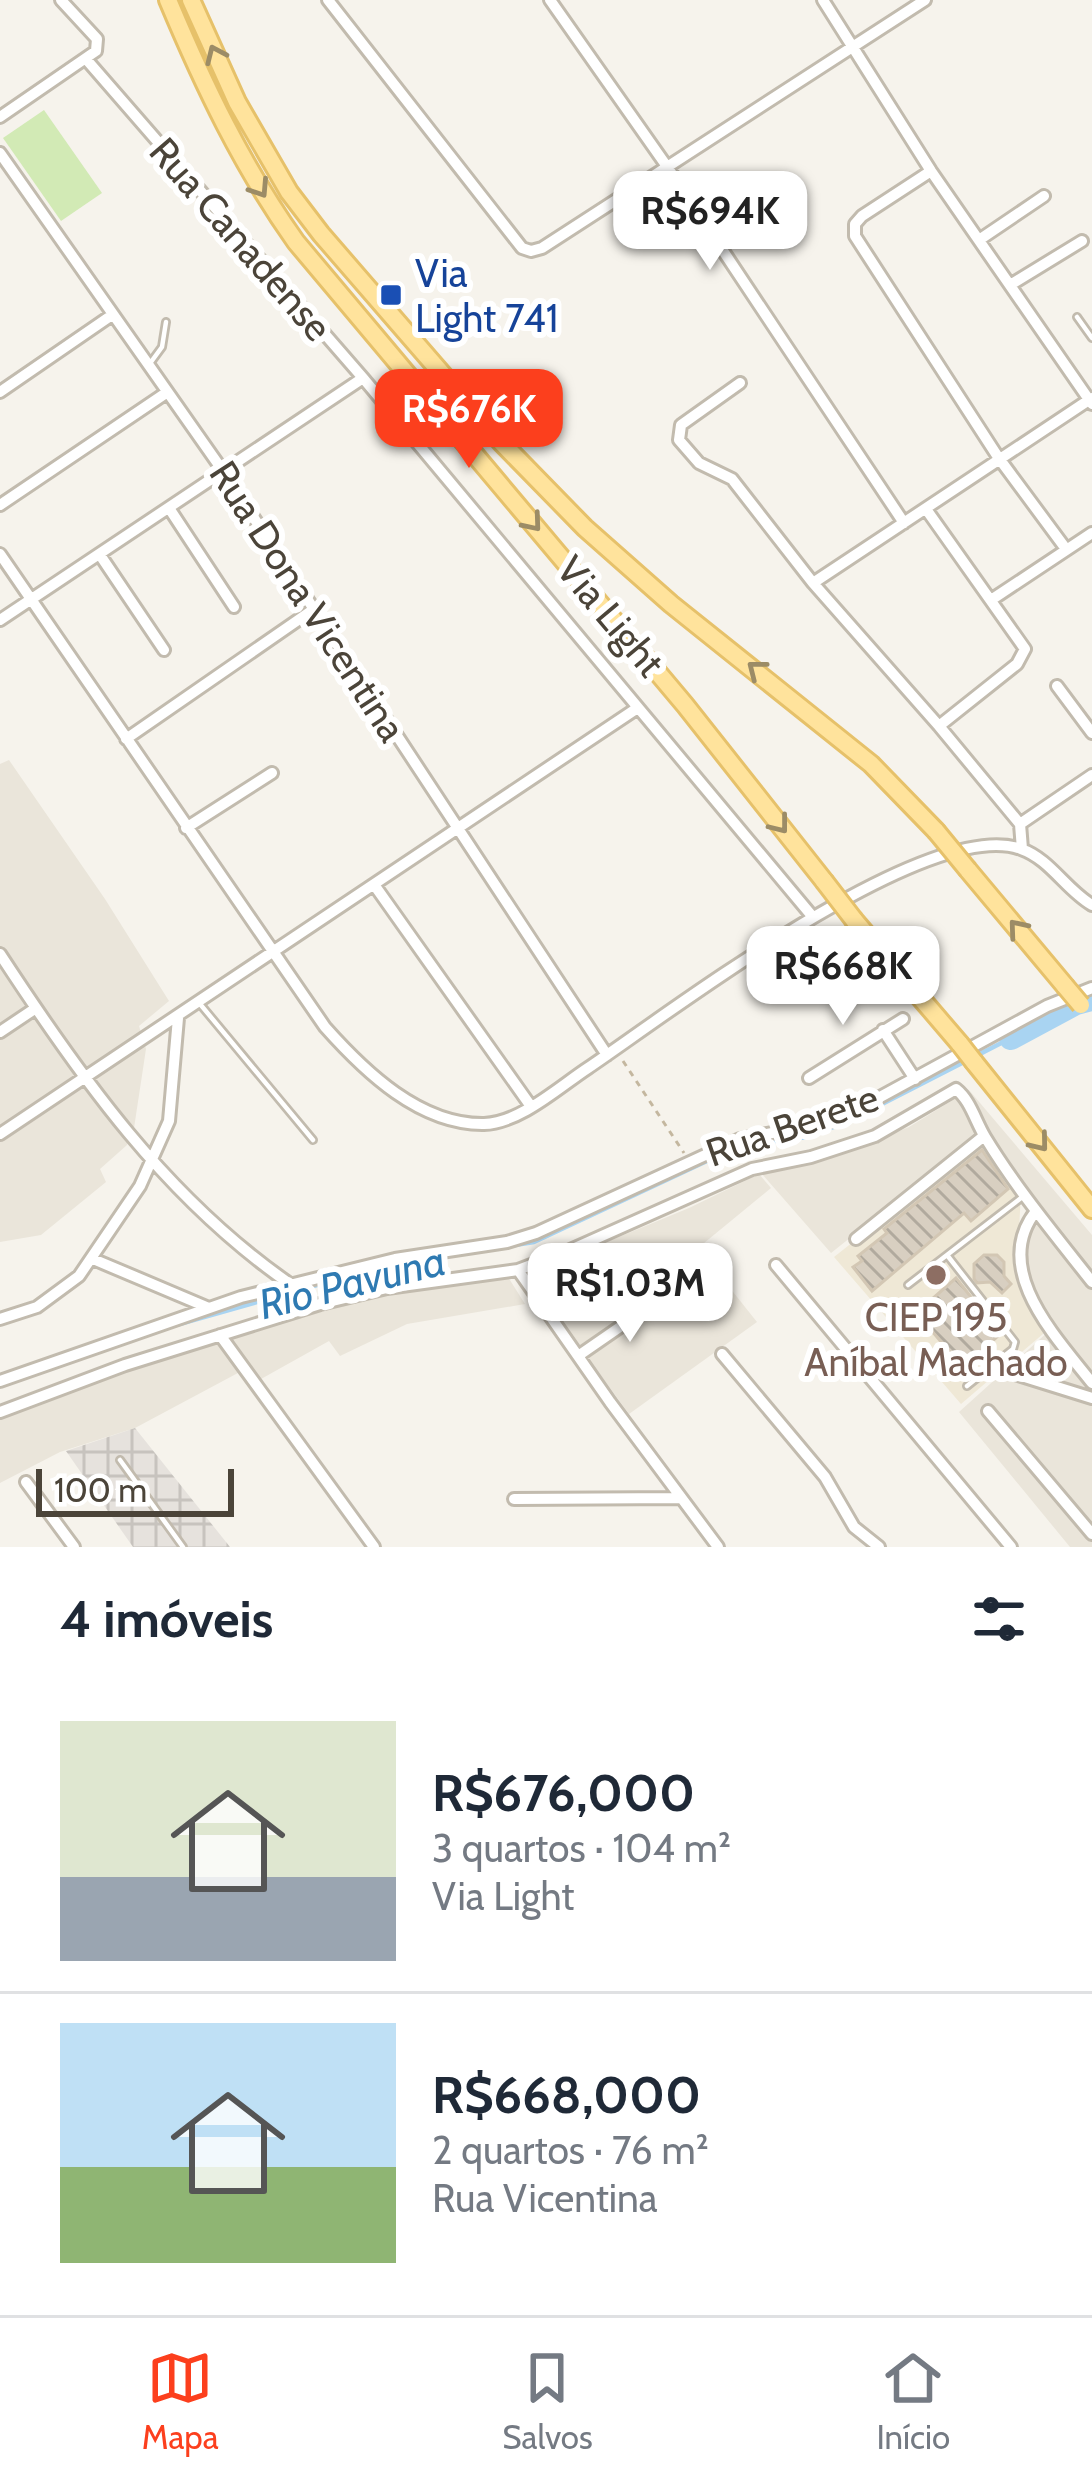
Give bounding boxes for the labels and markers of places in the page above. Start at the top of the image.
pin: R$694K [612,171,808,273]
place label: Via Light 741 [415,249,558,342]
marker: Via Light 741 [378,282,404,308]
pin: R$676K [371,369,567,471]
pin: R$668K [745,926,941,1028]
pin: R$1.03M [519,1243,741,1345]
marker: CIEP 195 Aníbal Machado [923,1262,949,1288]
place label: CIEP 195 Aníbal Machado [804,1293,1068,1386]

